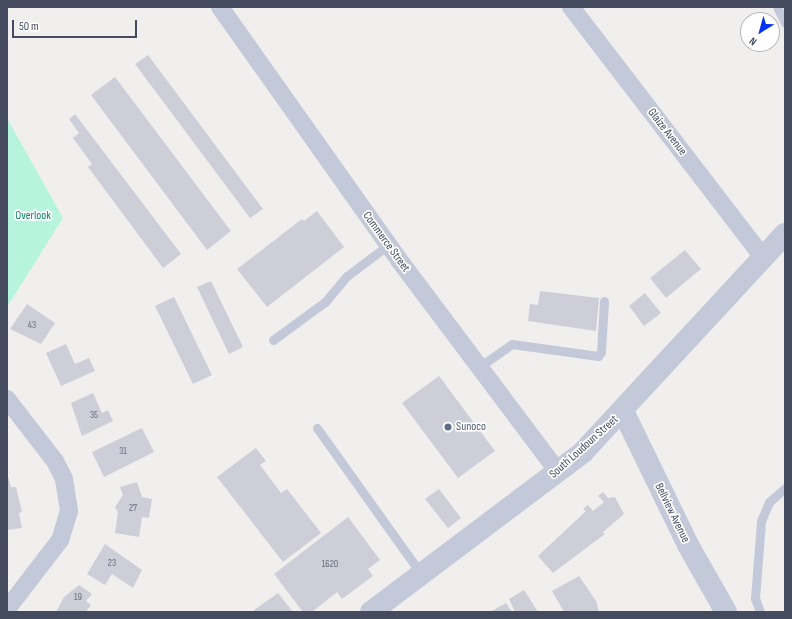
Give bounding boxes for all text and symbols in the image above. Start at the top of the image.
scale bar [14,12,139,38]
north arrow [740,12,780,52]
text: 50 m [19,19,39,34]
text: N [747,34,759,48]
street label: Glaize Avenue [644,106,690,158]
park label: Overlook [15,209,51,223]
street label: Commerce Street [359,209,413,275]
house number: 43 [28,320,36,332]
house number: 35 [90,410,98,422]
street label: South Loudoun Street [547,412,621,482]
place label: Sunoco [456,420,486,434]
marker: Sunoco [443,422,453,432]
house number: 31 [119,446,127,458]
street label: Bellview Avenue [651,481,693,545]
house number: 27 [129,503,137,515]
house number: 23 [108,558,116,570]
house number: 1620 [322,559,338,571]
house number: 19 [74,592,82,604]

